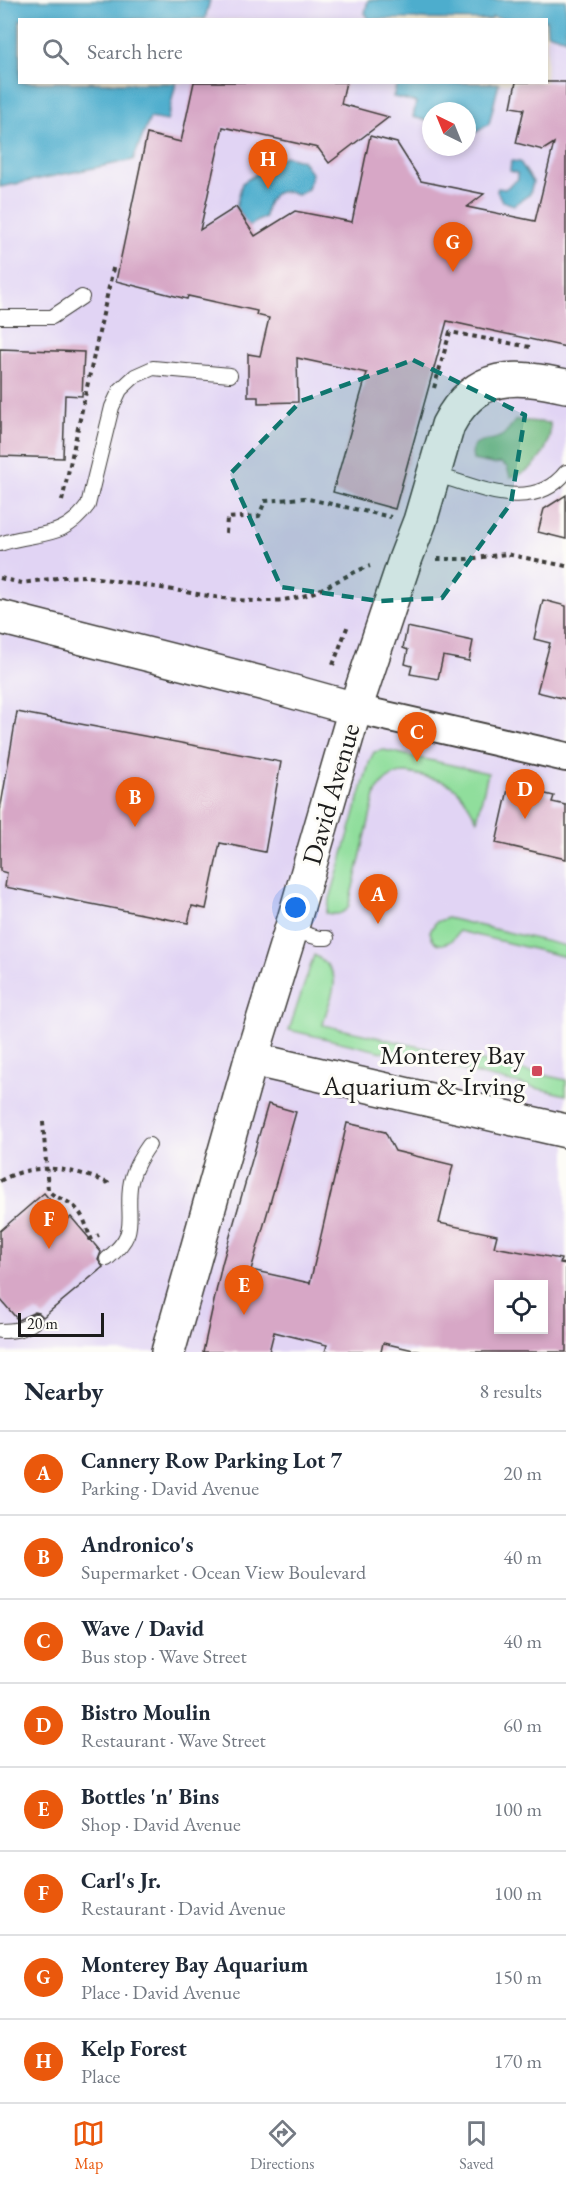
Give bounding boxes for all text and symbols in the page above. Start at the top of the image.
search box [18,18,548,84]
icon: search [39,35,72,68]
text: Search here [87,37,182,66]
north arrow [422,102,476,156]
pin: H [248,140,288,189]
pin: G [434,222,472,272]
pin: C [398,712,436,762]
street label: David Avenue [294,719,367,869]
pin: D [506,770,544,819]
pin: B [116,778,154,827]
pin: A [358,874,398,924]
your location [281,893,310,922]
place label: Monterey Bay Aquarium & Irving [322,1037,525,1103]
marker: Monterey Bay Aquarium & Irving [530,1064,544,1078]
pin: F [29,1200,68,1249]
pin: E [224,1266,264,1315]
map controls [494,1280,548,1334]
button: locate [494,1280,548,1334]
scale bar [18,1310,104,1338]
text: 20 m [27,1313,58,1334]
text: Nearby [24,1374,104,1408]
text: 8 results [479,1378,542,1404]
text: Cannery Row Parking Lot 7 [81,1446,342,1475]
text: A [36,1460,51,1486]
text: 20 m [503,1460,542,1486]
text: Parking · David Avenue [81,1475,259,1501]
text: Andronico's [81,1530,193,1559]
text: B [37,1544,50,1570]
text: 40 m [503,1544,542,1570]
text: Supermarket · Ocean View Boulevard [81,1559,366,1585]
text: Wave / David [81,1614,204,1643]
text: C [36,1628,51,1654]
text: 40 m [503,1628,542,1654]
text: Bus stop · Wave Street [81,1643,247,1669]
text: Bistro Moulin [81,1698,211,1727]
text: D [36,1712,51,1738]
text: 60 m [503,1712,542,1738]
text: Restaurant · Wave Street [81,1727,266,1753]
text: Bottles 'n' Bins [81,1782,219,1811]
text: E [38,1796,49,1822]
text: 100 m [494,1796,542,1822]
text: Shop · David Avenue [81,1811,241,1837]
text: Carl's Jr. [81,1866,161,1895]
text: F [38,1880,49,1906]
text: 100 m [494,1880,542,1906]
text: Restaurant · David Avenue [81,1895,286,1921]
text: Monterey Bay Aquarium [81,1950,308,1979]
text: G [36,1964,51,1990]
text: 150 m [494,1964,542,1990]
text: Place · David Avenue [81,1979,240,2005]
text: Kelp Forest [81,2034,187,2063]
text: H [35,2048,52,2074]
text: 170 m [494,2048,542,2074]
text: Place [81,2063,120,2089]
tab: Map [72,2117,105,2174]
tab: Directions [250,2117,315,2174]
tab: Saved [459,2117,494,2174]

